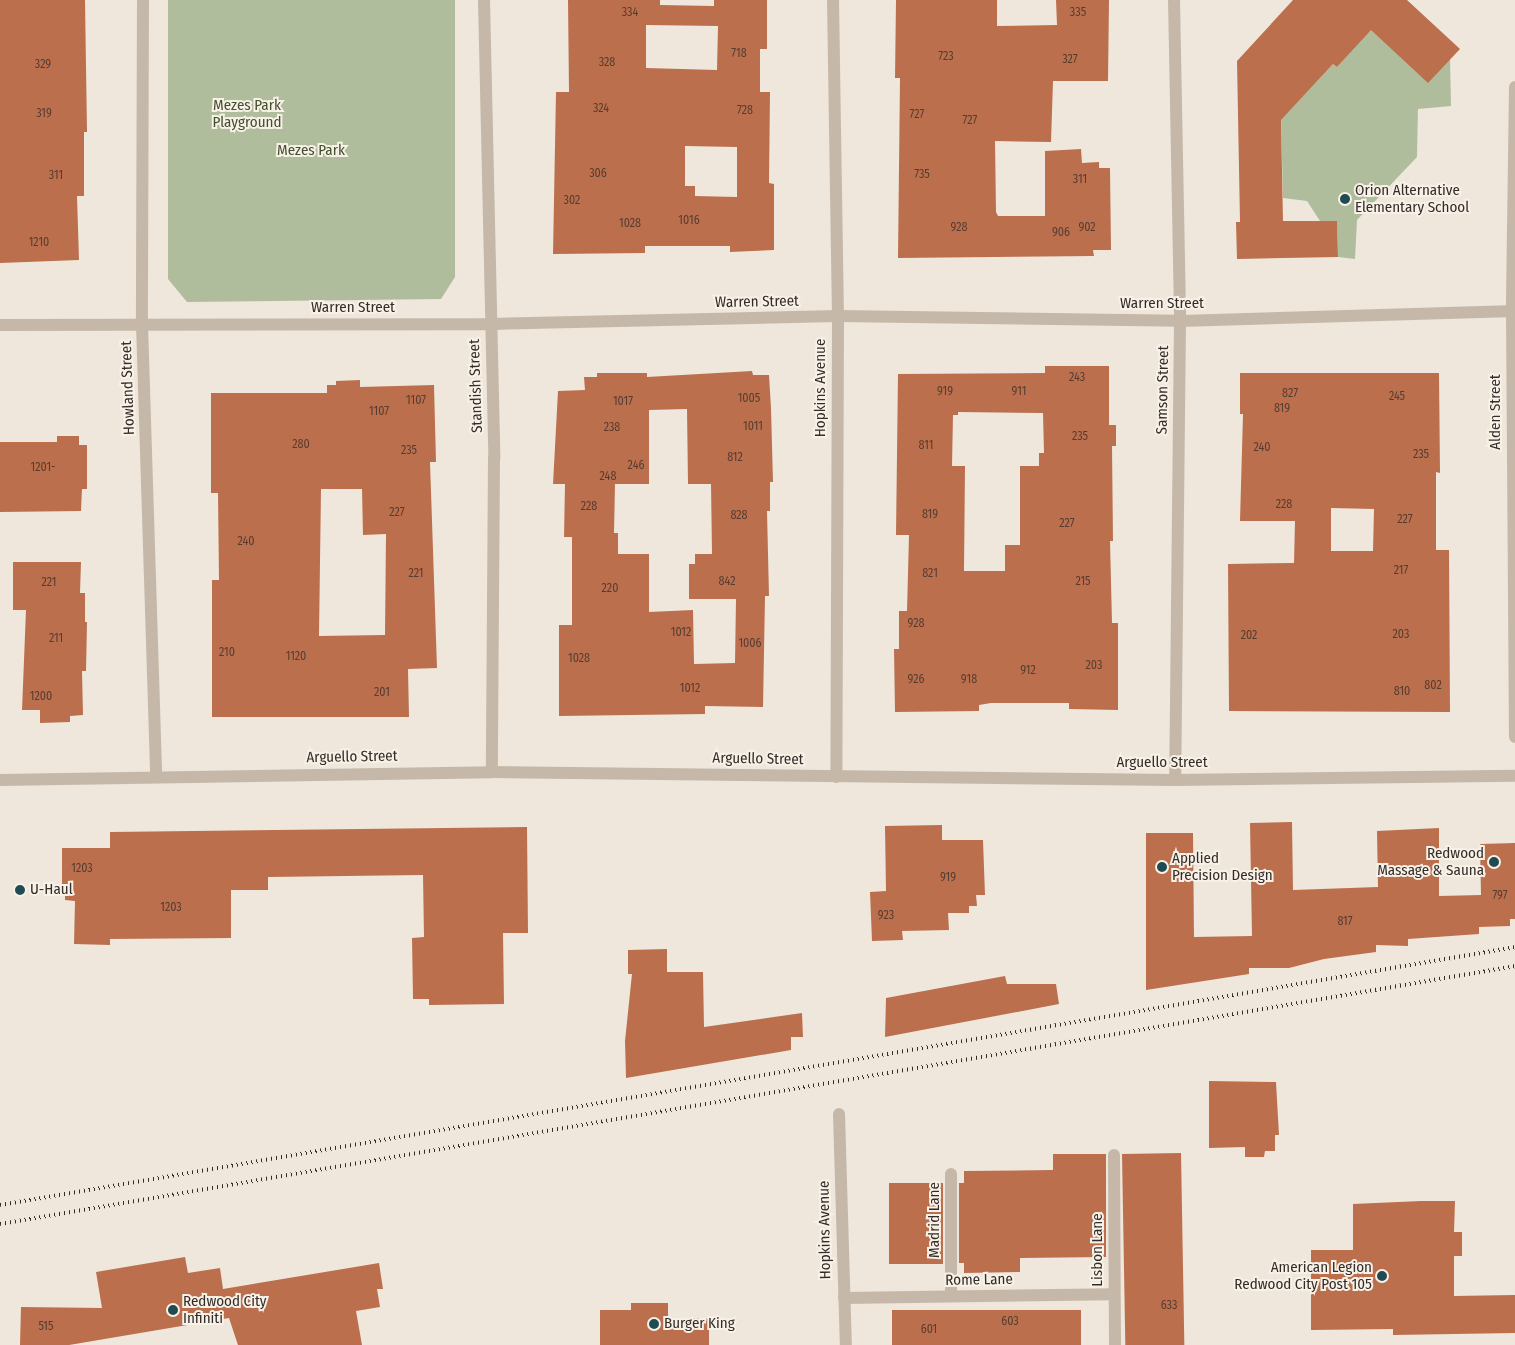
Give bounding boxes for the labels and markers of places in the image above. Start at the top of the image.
place label: Orion Alternative Elementary School [1355,181,1469,216]
marker: Orion Alternative Elementary School [1339,193,1351,205]
place label: Redwood Massage & Sauna [1377,844,1484,879]
place label: Applied Precision Design [1172,849,1273,884]
marker: Redwood Massage & Sauna [1488,856,1500,868]
marker: Applied Precision Design [1156,861,1168,873]
place label: U-Haul [30,881,73,899]
marker: U-Haul [14,884,26,896]
place label: American Legion Redwood City Post 105 [1234,1258,1372,1293]
marker: American Legion Redwood City Post 105 [1376,1270,1388,1282]
place label: Redwood City Infiniti [183,1292,267,1327]
marker: Redwood City Infiniti [167,1304,179,1316]
place label: Burger King [664,1315,735,1333]
marker: Burger King [648,1318,660,1330]

